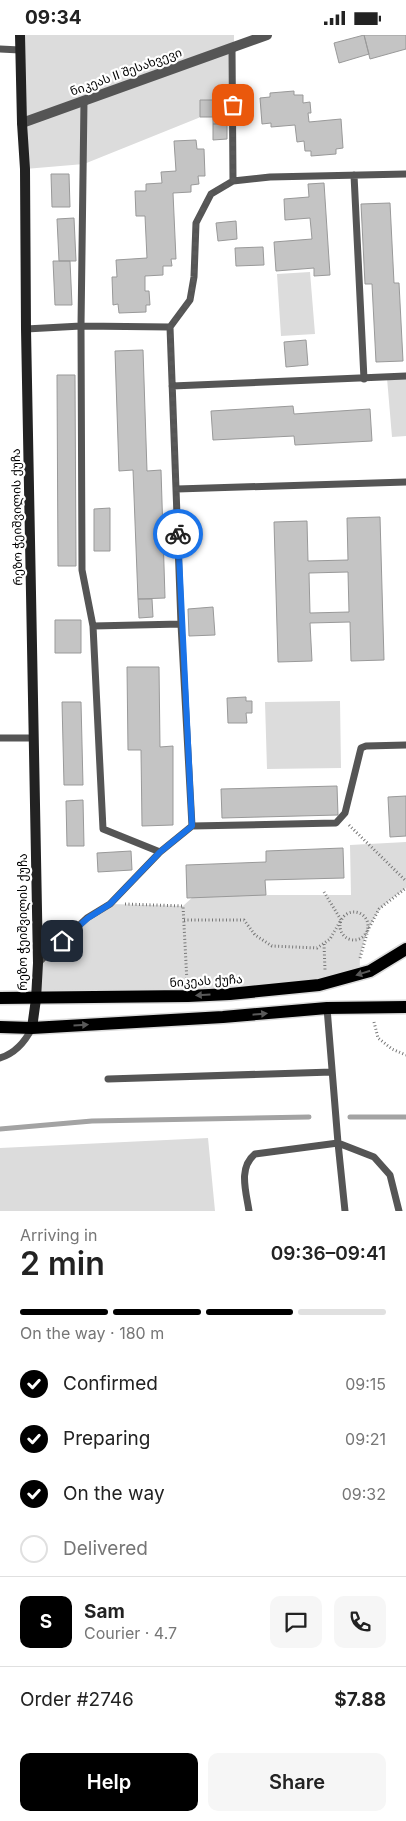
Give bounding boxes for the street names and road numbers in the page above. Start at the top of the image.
street label: ნიკეას II შესახვევი [68,44,184,99]
street label: რეზო ჭეიშვილის ქუჩა [8,448,26,586]
street label: რეზო ჭეიშვილის ქუჩა [15,853,31,991]
street label: ნიკეას ქუჩა [169,971,243,990]

